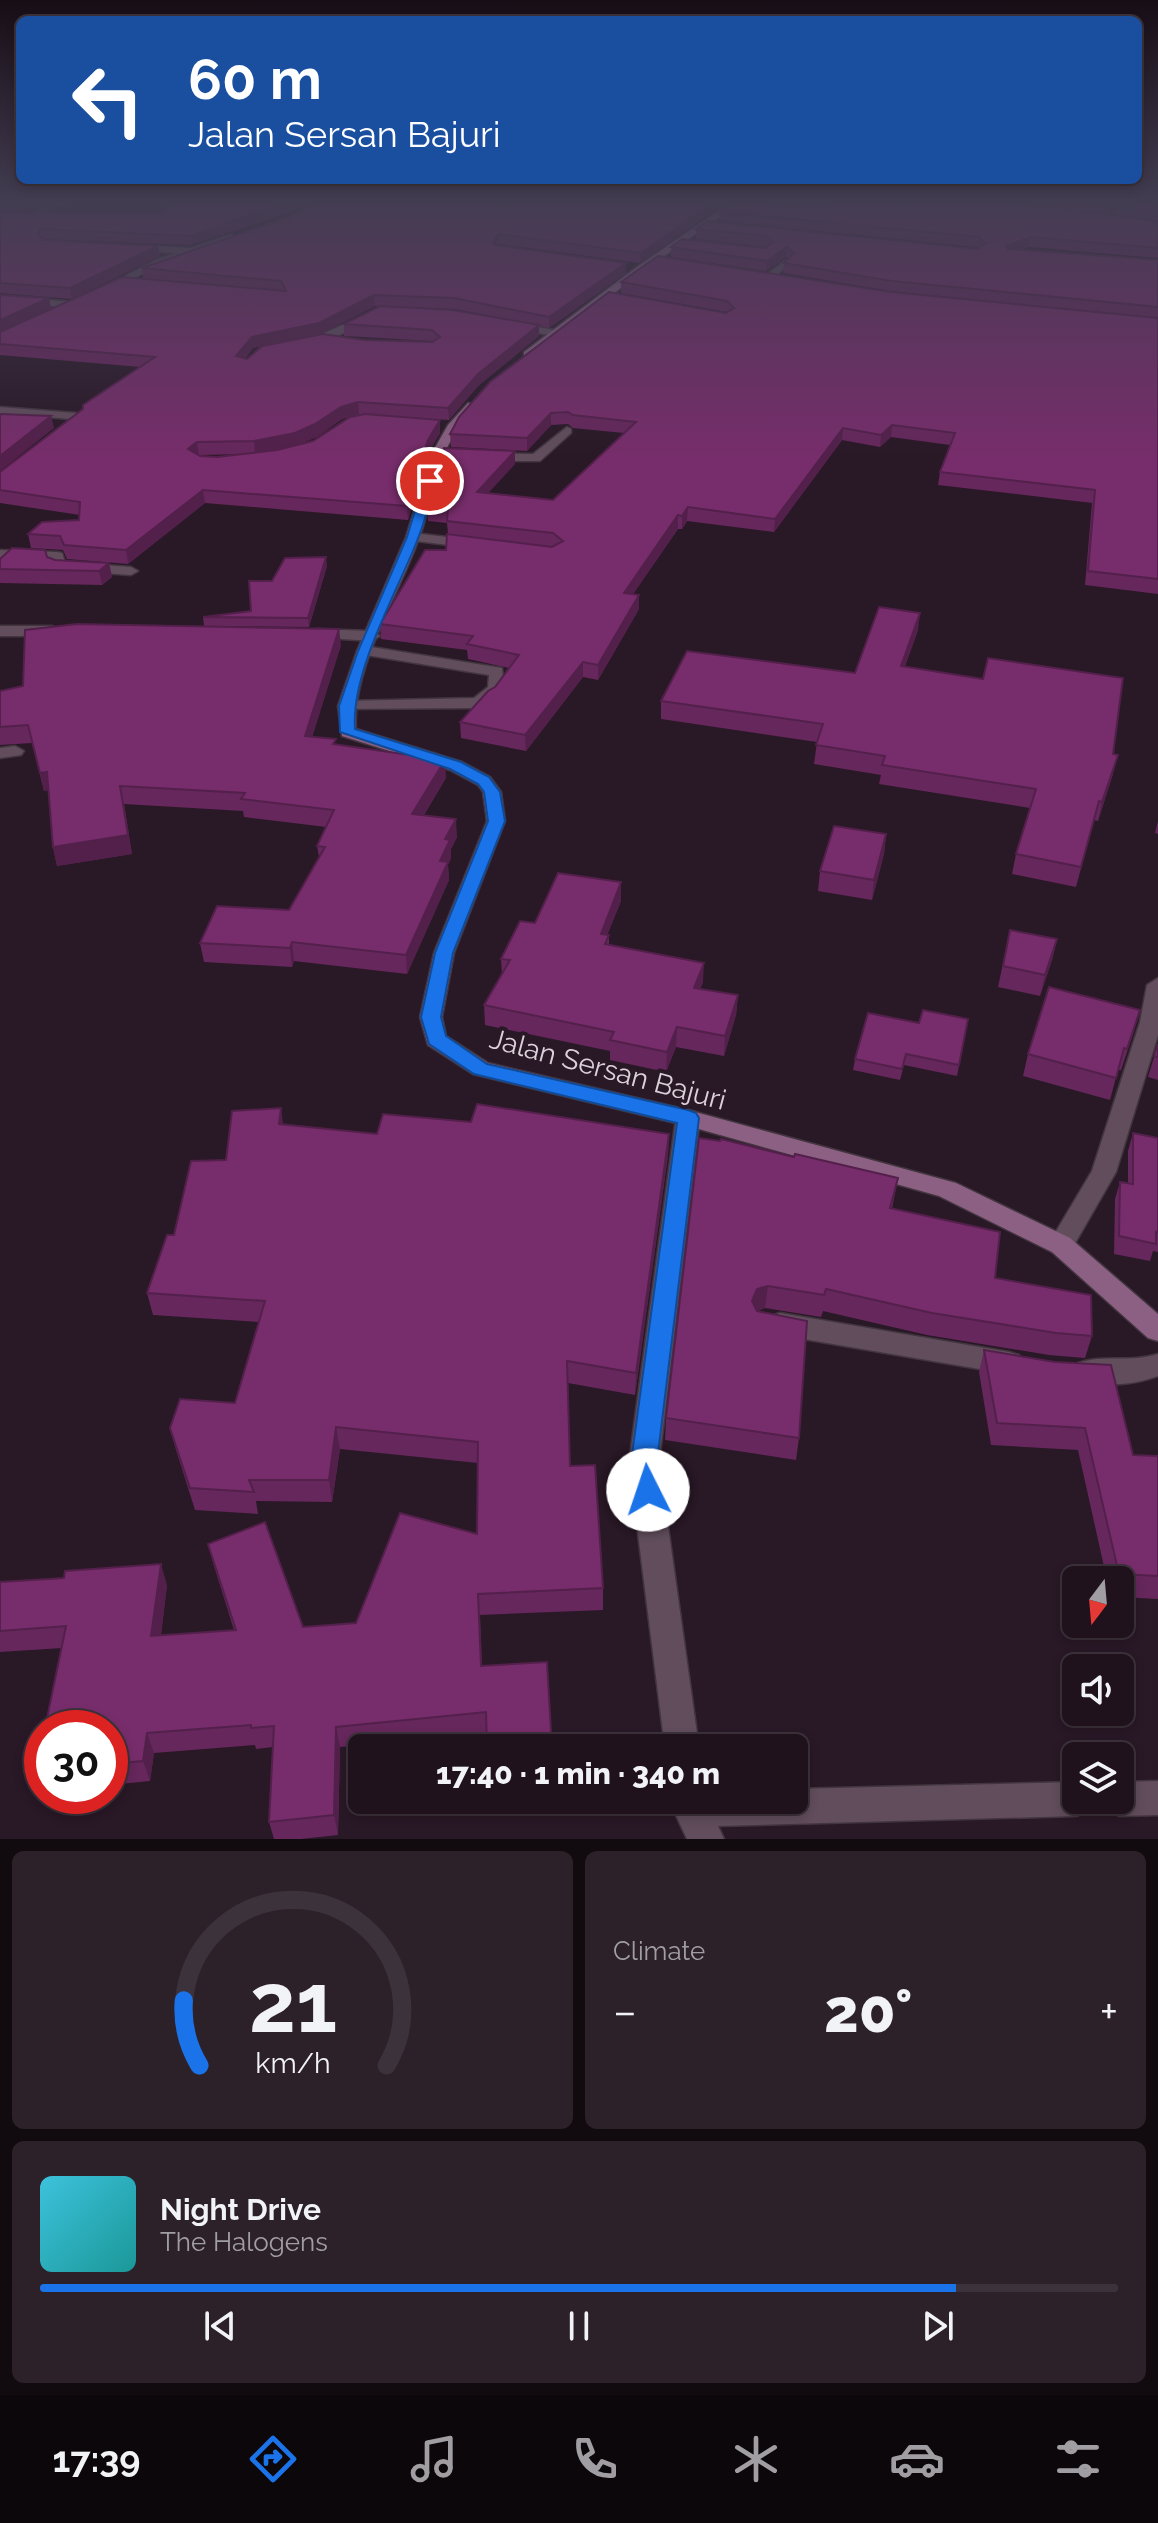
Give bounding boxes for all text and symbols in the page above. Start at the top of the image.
text: 60 m [188,46,322,112]
icon: left [56,48,160,152]
text: Jalan Sersan Bajuri [188,113,501,155]
pin [396,447,464,515]
icon: arrive [408,459,452,503]
street label: Jalan Sersan Bajuri [486,1022,730,1117]
position arrow [606,1448,690,1532]
north arrow [1062,1566,1134,1638]
map controls [1062,1566,1134,1814]
button: sound [1062,1654,1134,1726]
speed limit sign: 30 [24,1710,128,1814]
button: layers [1062,1742,1134,1814]
text: 17:40 · 1 min · 340 m [436,1756,720,1791]
text: Climate [613,1936,705,1966]
text: 21 [248,1954,337,2051]
text: 20° [824,1976,912,2046]
text: − [613,1986,637,2037]
text: + [1100,1986,1118,2037]
text: km/h [255,2046,330,2080]
text: Night Drive [160,2192,321,2227]
text: The Halogens [160,2227,328,2257]
icon: previous [198,2304,242,2348]
icon: pause [557,2304,601,2348]
icon: next [916,2304,960,2348]
icon: directions [245,2431,301,2487]
icon: music [406,2431,462,2487]
icon: phone [567,2431,623,2487]
icon: climate [728,2431,784,2487]
icon: car [889,2431,945,2487]
icon: filters [1050,2431,1106,2487]
text: 17:39 [52,2438,141,2480]

